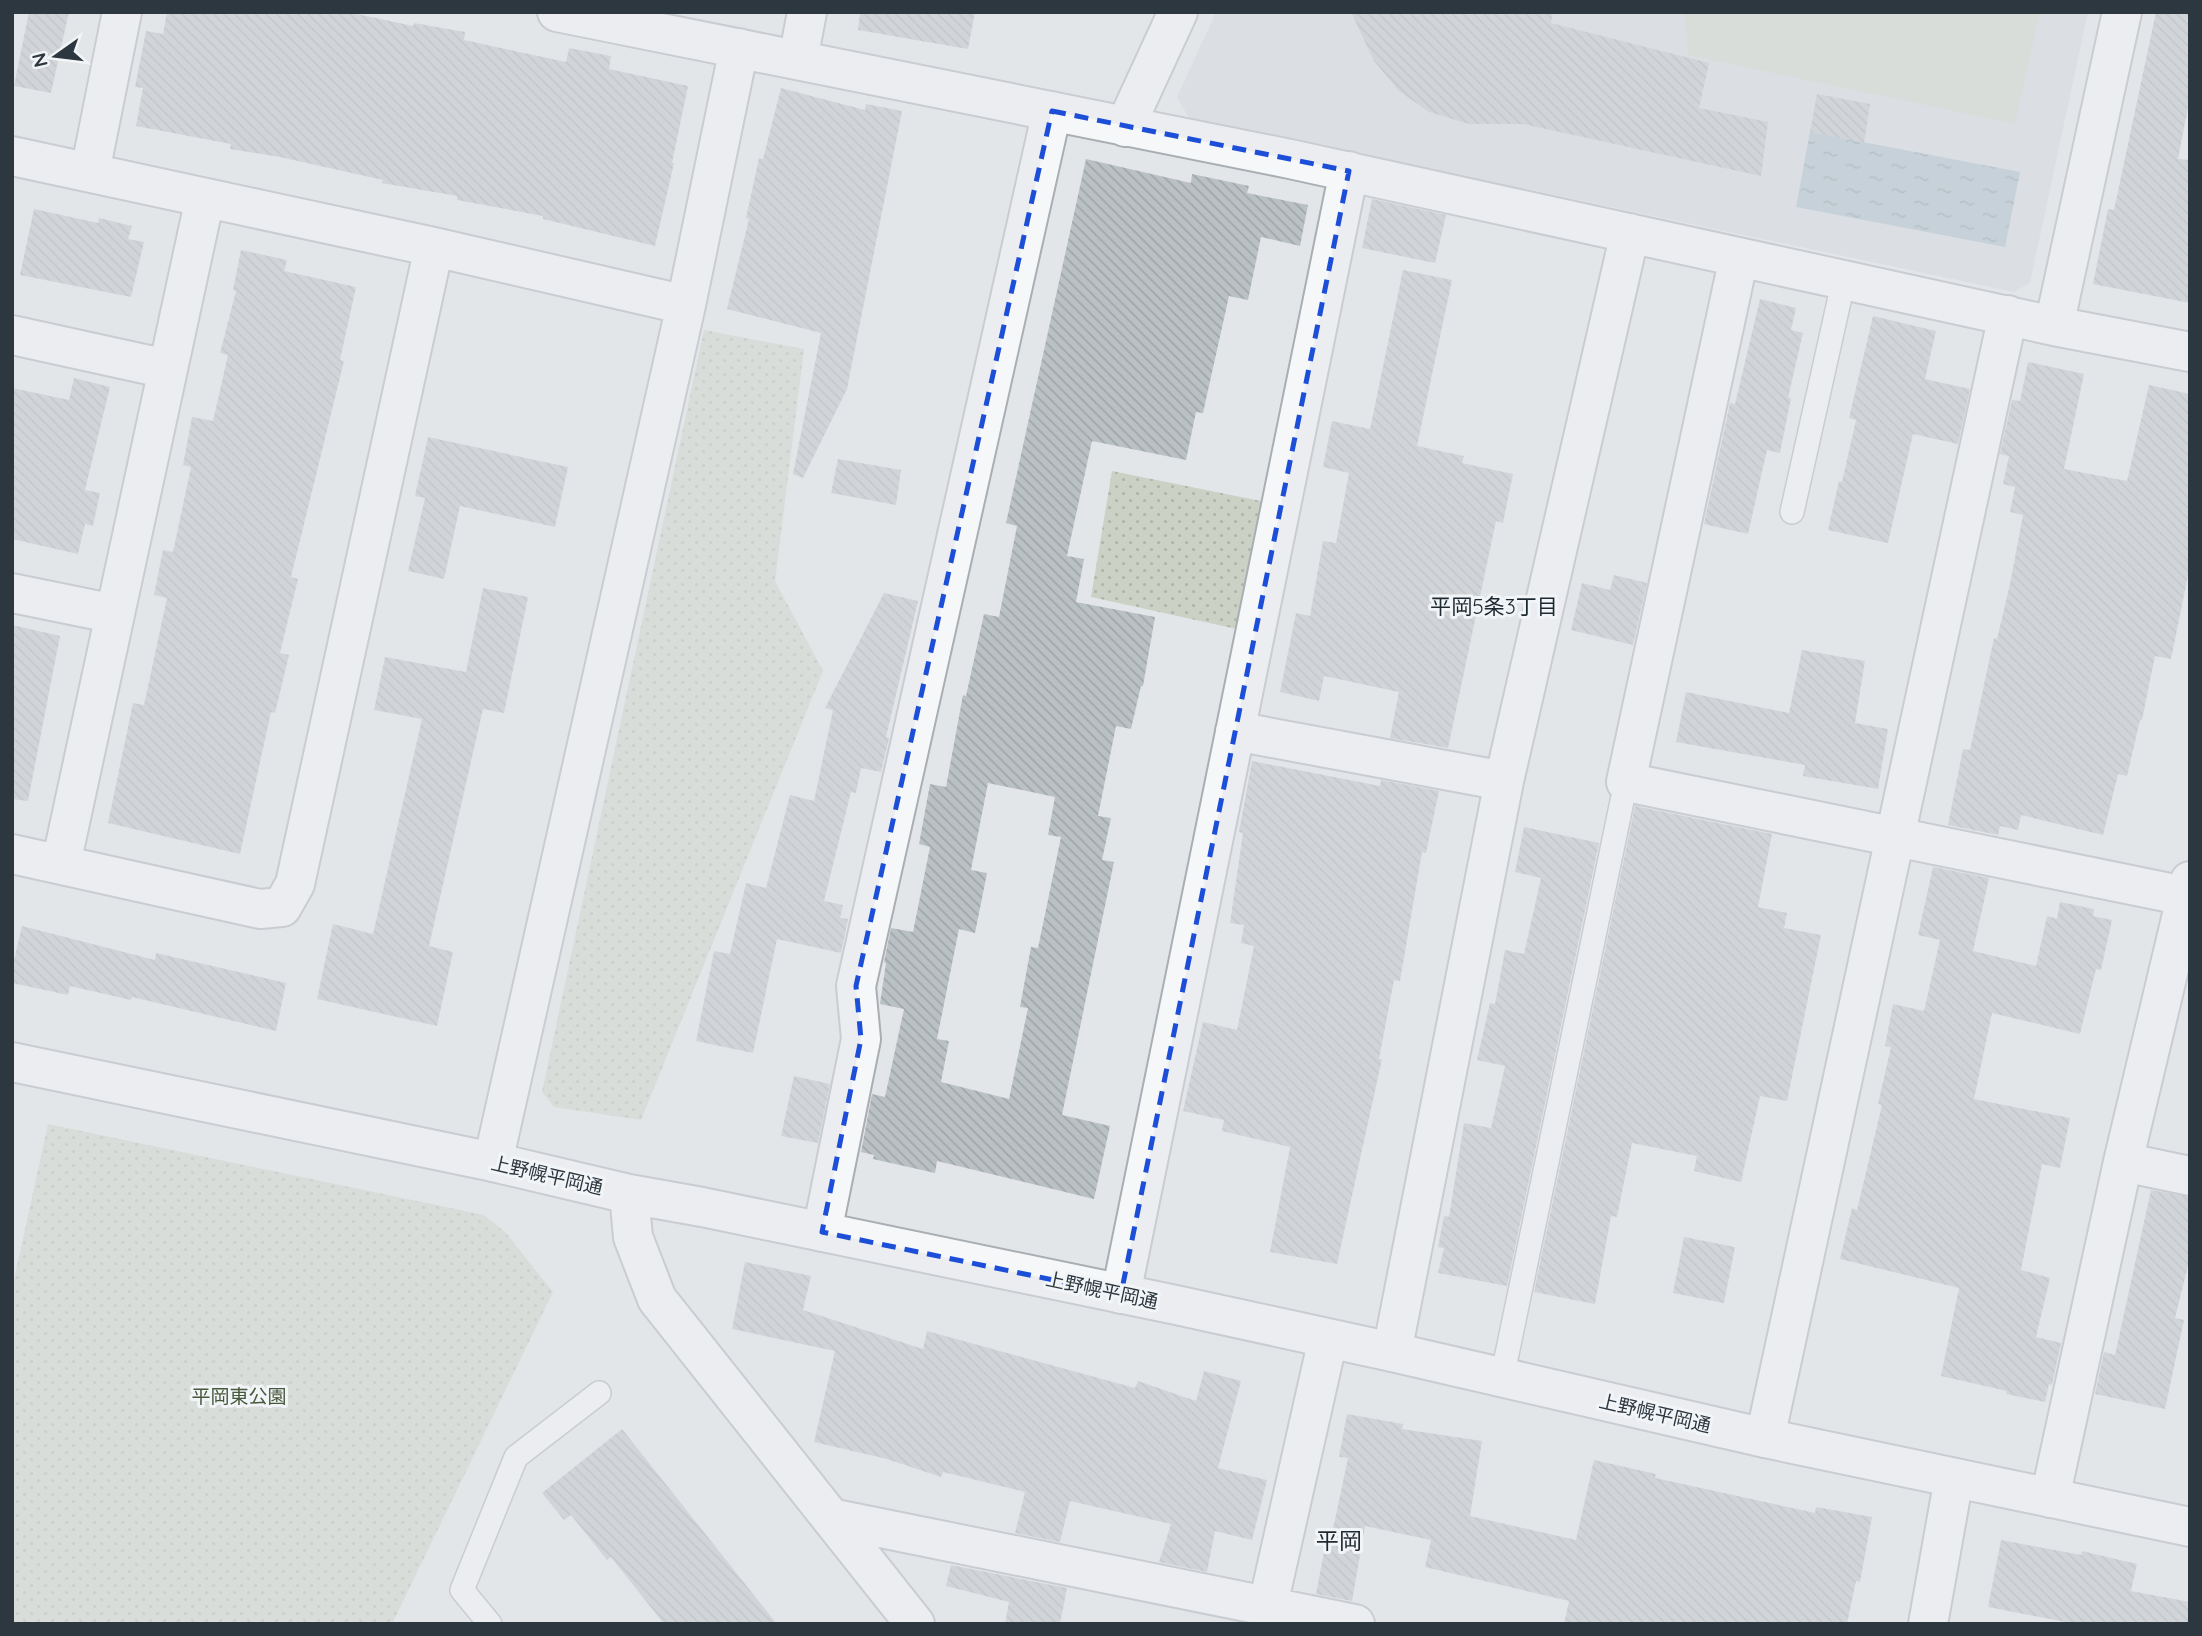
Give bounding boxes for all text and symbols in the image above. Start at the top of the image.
north arrow [21,21,91,91]
text: N [26,50,53,70]
district label: 平岡5条3丁目 [1430,593,1558,619]
street label: 上野幌平岡通 [489,1150,605,1200]
street label: 上野幌平岡通 [1044,1266,1160,1314]
park label: 平岡東公園 [191,1384,287,1408]
street label: 上野幌平岡通 [1597,1388,1713,1438]
district label: 平岡 [1316,1526,1362,1555]

